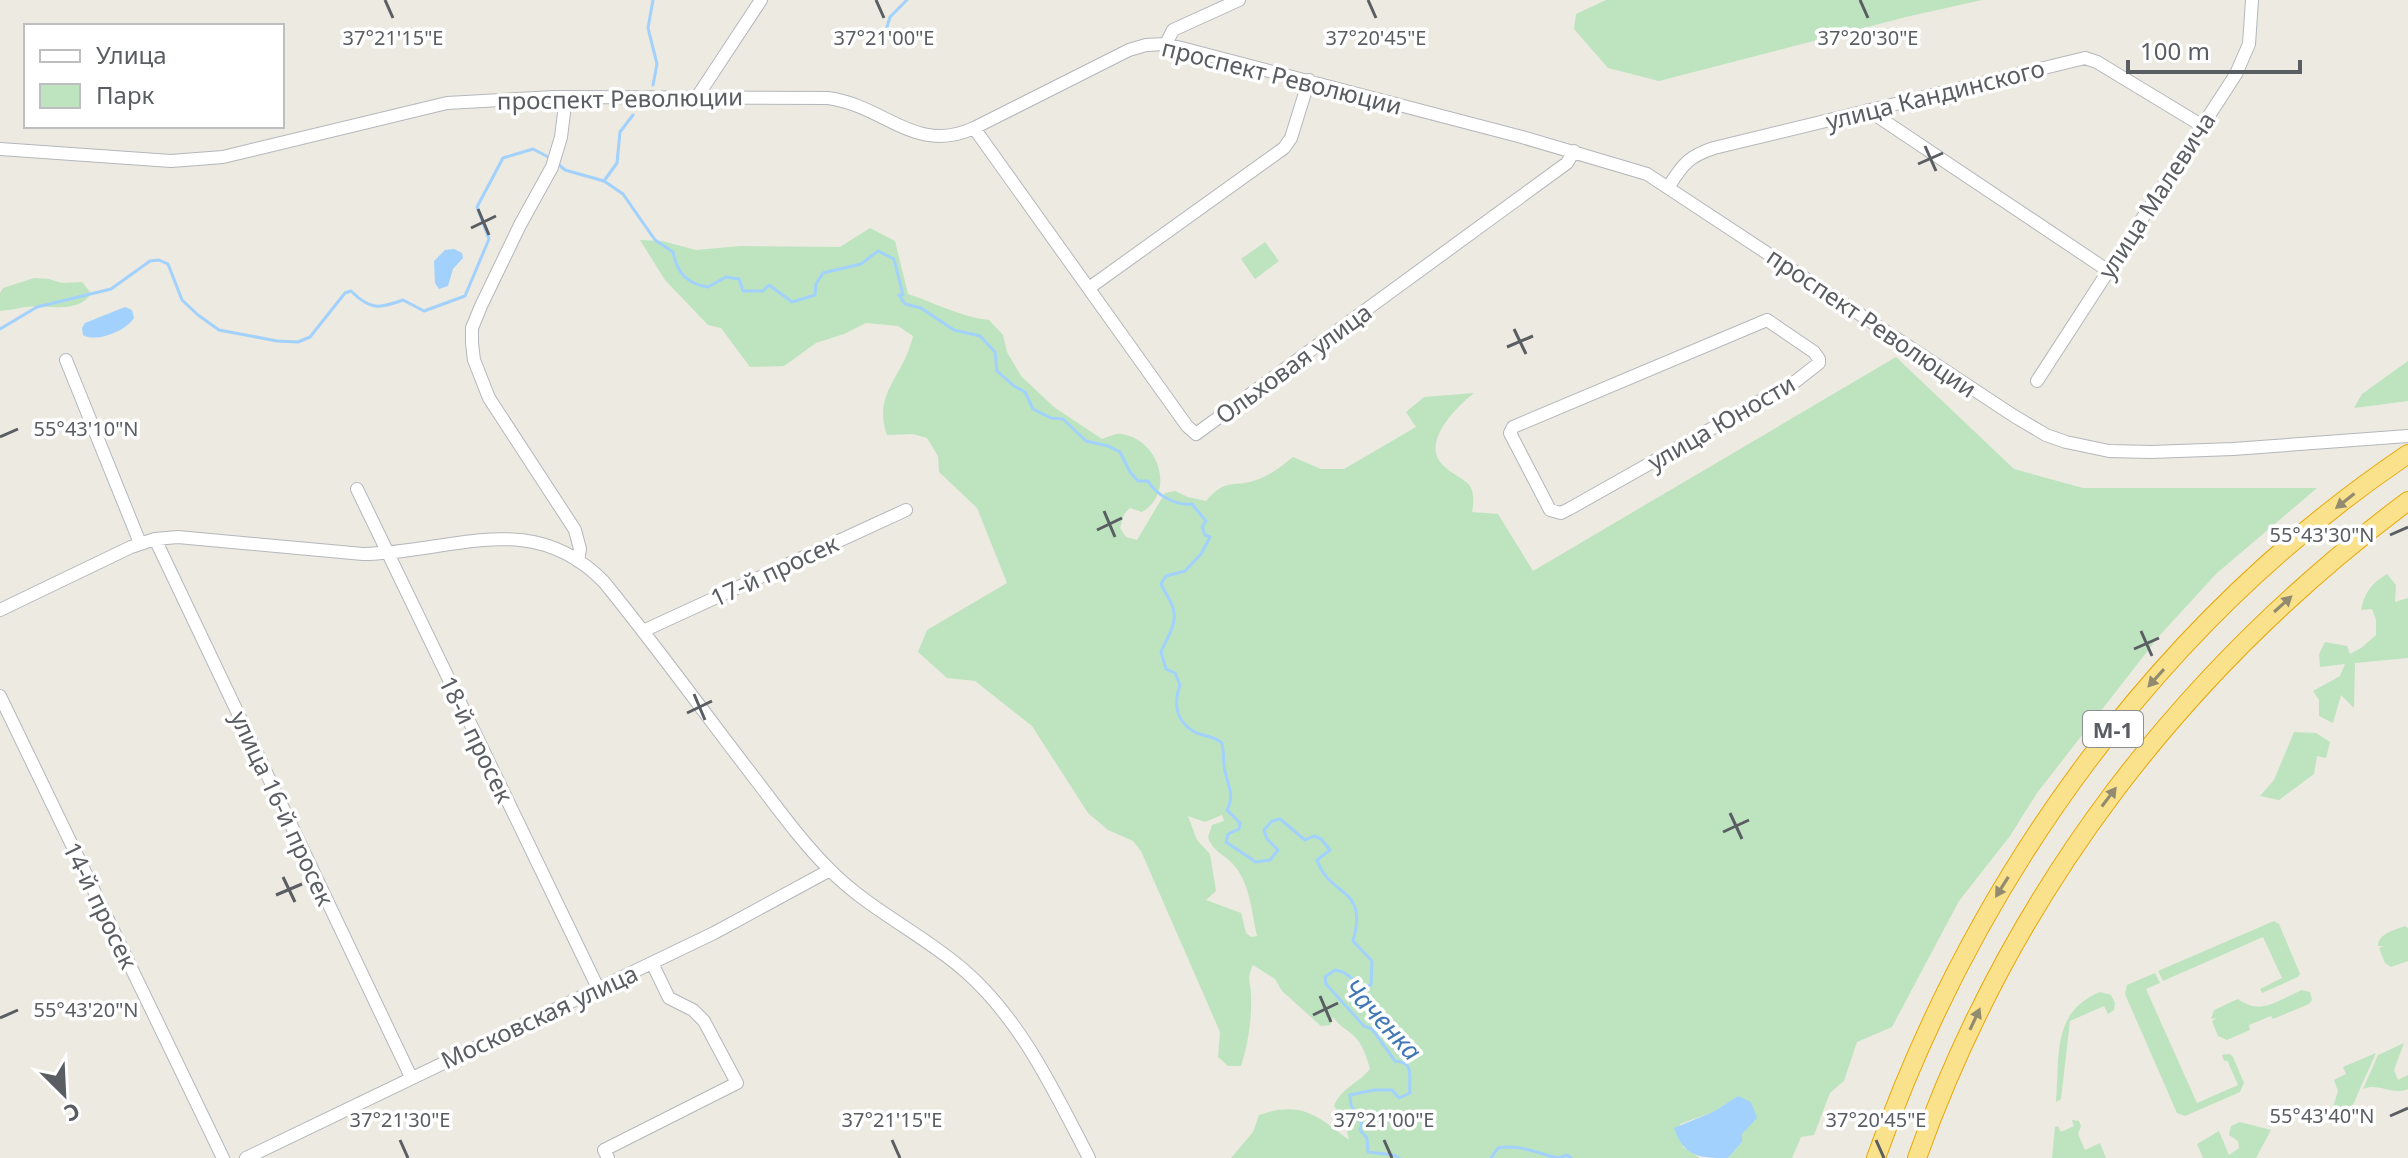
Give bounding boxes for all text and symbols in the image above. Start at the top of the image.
legend [24,24,284,128]
text: 37°21'15"E [343,24,443,51]
text: 37°21'00"E [834,24,934,51]
text: 37°20'45"E [1326,24,1426,51]
text: 37°20'30"E [1818,24,1918,51]
scale bar [2128,24,2300,74]
street label: проспект Революции [1159,30,1405,122]
text: 100 m [2140,34,2210,67]
text: Улица [96,38,167,71]
street label: улица Кандинского [1822,51,2048,137]
text: Парк [96,78,155,111]
street label: проспект Революции [497,79,743,117]
street label: улица Малевича [2090,105,2222,285]
street label: проспект Революции [1761,239,1983,405]
street label: Ольховая улица [1208,295,1378,431]
street label: улица Юности [1641,366,1801,478]
text: 55°43'10"N [33,415,139,442]
one-way arrow [2335,492,2355,508]
text: 55°43'30"N [2269,521,2375,548]
street label: 17-й просек [705,526,843,614]
one-way arrow [2273,596,2292,614]
one-way arrow [2147,669,2165,688]
street label: 18-й просек [432,670,522,808]
street label: улица 16-й просек [223,705,343,911]
road number: М-1 [2083,711,2143,747]
one-way arrow [2101,787,2117,807]
street label: 14-й просек [56,836,146,974]
one-way arrow [1995,876,2009,898]
street label: Московская улица [435,956,643,1076]
water label: Чаченка [1336,970,1431,1068]
text: 55°43'20"N [33,996,139,1023]
one-way arrow [1968,1007,1982,1031]
north arrow [24,1054,104,1134]
text: С [60,1097,85,1130]
text: 55°43'40"N [2269,1102,2375,1129]
text: 37°21'30"E [350,1106,450,1133]
text: 37°21'15"E [842,1106,942,1133]
text: 37°21'00"E [1334,1106,1434,1133]
text: 37°20'45"E [1826,1106,1926,1133]

